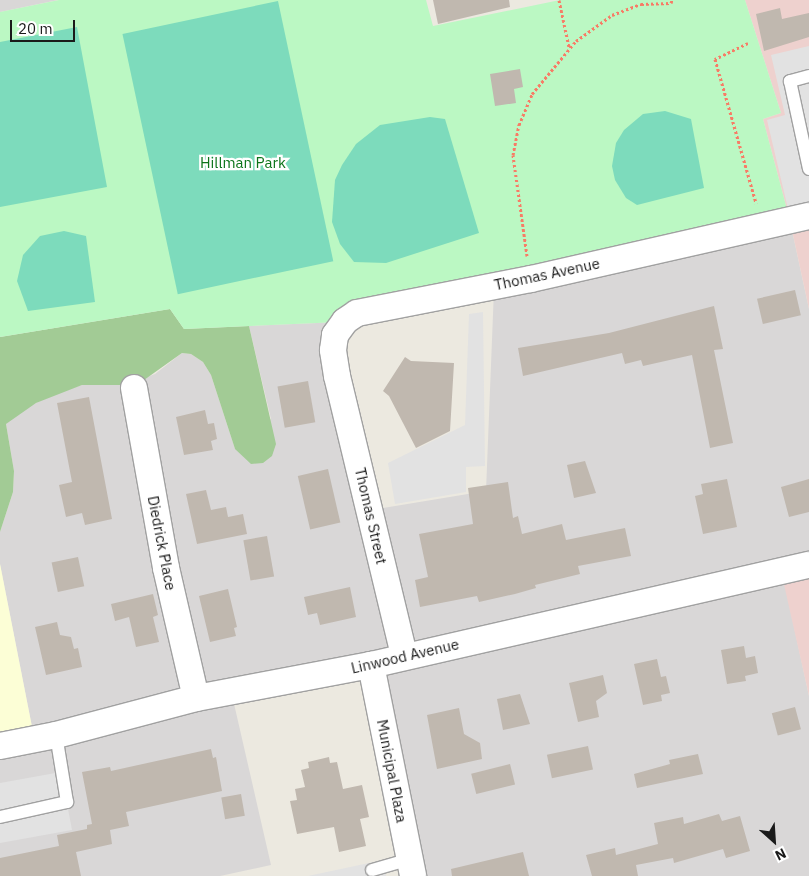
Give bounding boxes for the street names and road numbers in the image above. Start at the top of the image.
street label: Thomas Avenue [493,254,601,294]
street label: Thomas Street [351,466,391,566]
street label: Diedrick Place [144,494,180,592]
street label: Linwood Avenue [349,635,461,677]
street label: Municipal Plaza [373,718,411,824]

